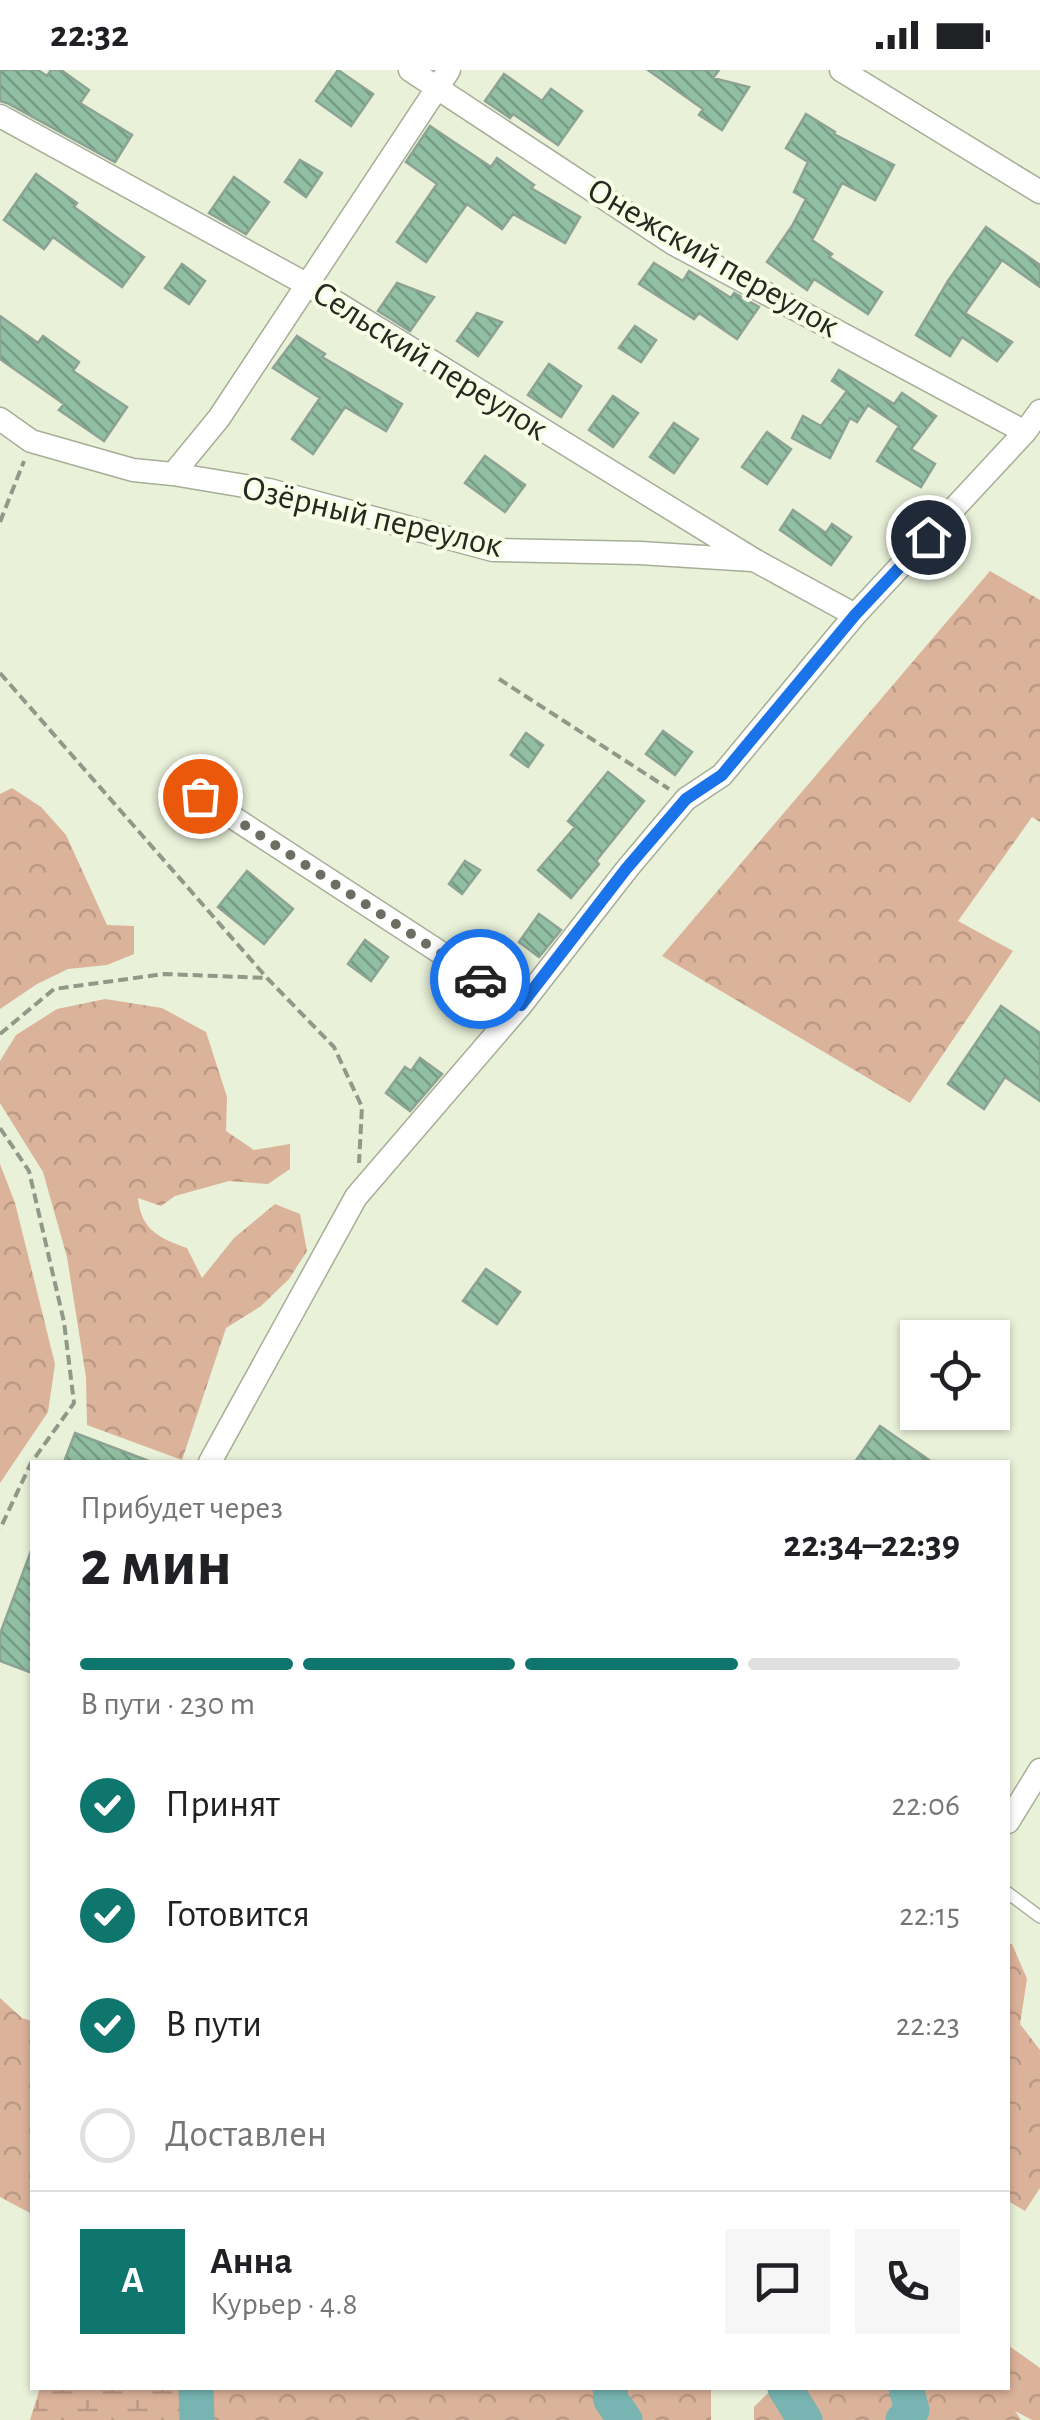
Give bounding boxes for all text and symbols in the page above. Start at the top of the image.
text: 22:32 [50,16,129,54]
street label: Онежский переулок [581,172,845,344]
street label: Сельский переулок [306,275,554,447]
street label: Озёрный переулок [238,470,506,564]
pin [886,495,971,580]
icon: home [901,510,956,565]
pin [158,754,243,839]
icon: bag [173,769,228,824]
courier [430,929,530,1029]
icon: car [453,952,508,1007]
map controls [900,1320,1010,1430]
button: locate [900,1320,1010,1430]
text: Прибудет через [80,1492,283,1524]
text: 22:34–22:39 [783,1526,960,1564]
text: 2 мин [80,1532,232,1597]
text: В пути · 230 m [80,1688,255,1720]
icon: check [80,1778,135,1833]
text: Принят [165,1786,280,1824]
text: 22:06 [892,1789,960,1821]
icon: check [80,1888,135,1943]
text: Готовится [165,1896,310,1934]
text: 22:15 [899,1899,960,1931]
icon: check [80,1998,135,2053]
text: В пути [165,2006,262,2044]
text: 22:23 [896,2009,960,2041]
text: Доставлен [165,2116,327,2154]
button: chat [725,2229,830,2334]
button: phone [855,2229,960,2334]
text: Анна [210,2243,293,2281]
text: А [121,2262,144,2300]
text: Курьер · 4.8 [210,2288,358,2320]

